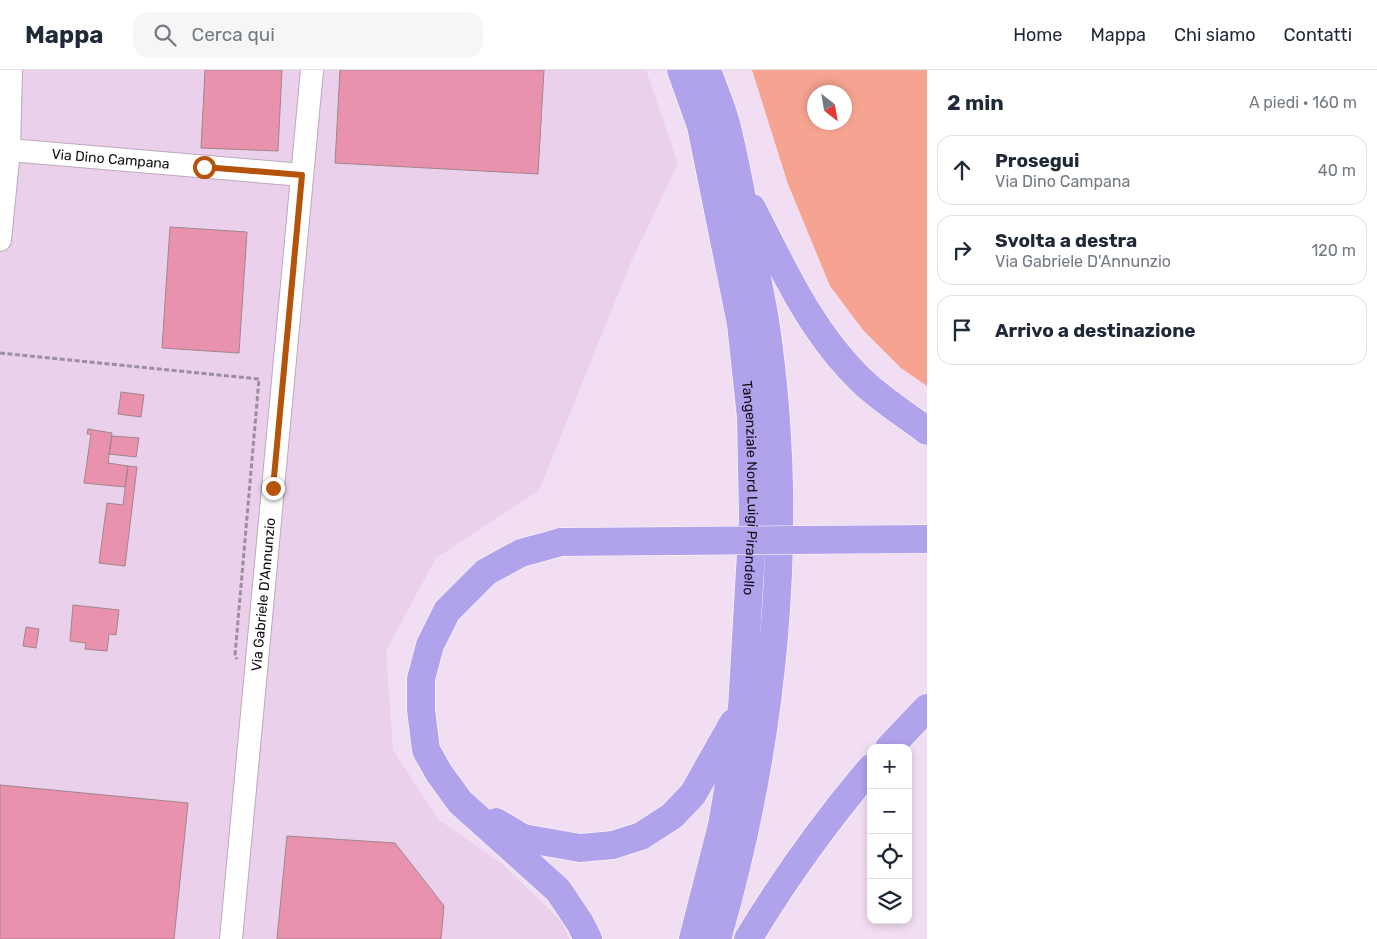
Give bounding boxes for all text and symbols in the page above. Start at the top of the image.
search box [133,12,483,57]
text: Mappa [25,21,103,49]
icon: search [151,21,179,49]
text: Cerca qui [191,23,275,46]
text: Home [1013,24,1062,46]
text: Mappa [1090,24,1146,46]
text: Chi siamo [1174,24,1256,46]
text: Contatti [1284,24,1352,46]
north arrow [807,85,852,130]
text: 2 min [947,90,1004,115]
text: A piedi · 160 m [1249,93,1357,112]
street label: Via Dino Campana [51,146,170,173]
text: Prosegui [995,149,1079,172]
route start [193,156,216,179]
icon: ahead [948,156,976,184]
text: 40 m [1318,161,1356,180]
text: Via Dino Campana [995,172,1130,191]
text: Svolta a destra [995,229,1137,252]
icon: right [948,236,976,264]
text: 120 m [1311,241,1356,260]
text: Via Gabriele D'Annunzio [995,252,1171,271]
icon: arrive [948,316,976,344]
text: Arrivo a destinazione [995,319,1196,342]
street label: Tangenziale Nord Luigi Pirandello [738,380,761,596]
route end [262,477,285,500]
street label: Via Gabriele D'Annunzio [248,517,279,672]
map controls [867,744,912,924]
button: + [867,744,912,789]
button: − [867,789,912,834]
button: locate [867,834,912,879]
button: layers [867,879,912,924]

